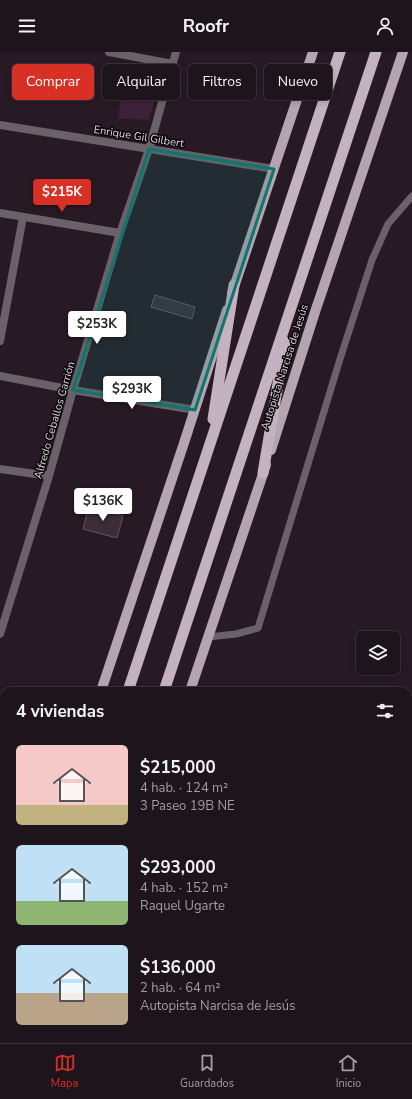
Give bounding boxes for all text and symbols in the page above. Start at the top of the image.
text: Roofr [183,14,229,38]
icon: menu [16,15,38,37]
icon: person [374,15,396,37]
chip: Comprar [12,64,94,100]
chip: Alquilar [102,64,180,100]
chip: Filtros [188,64,256,100]
chip: Nuevo [264,64,332,100]
street label: Enrique Gil Gilbert [93,122,185,151]
pin: $215K [34,179,90,213]
text: $215K [42,183,82,201]
street label: Autopista Narcisa de Jesús [257,302,312,432]
pin: $253K [69,311,125,345]
text: $253K [77,315,117,333]
street label: Alfredo Ceballos Carrión [31,360,78,481]
pin: $293K [104,376,160,410]
text: $293K [112,380,152,398]
pin: $136K [75,488,131,522]
text: $136K [83,492,123,510]
map controls [356,631,400,675]
button: layers [356,631,400,675]
text: 4 viviendas [16,700,104,723]
icon: filters [374,700,396,722]
text: $215,000 [140,756,216,779]
icon: home [48,761,96,809]
text: 4 hab. · 124 m² [140,779,228,797]
text: 3 Paseo 19B NE [140,797,235,815]
text: $293,000 [140,856,216,879]
icon: home [48,861,96,909]
text: 4 hab. · 152 m² [140,879,228,897]
text: Raquel Ugarte [140,897,225,915]
text: $136,000 [140,956,216,979]
icon: home [48,961,96,1009]
text: 2 hab. · 64 m² [140,979,220,997]
text: Autopista Narcisa de Jesús [140,997,295,1015]
tab: Mapa [51,1052,78,1091]
tab: Guardados [180,1052,234,1091]
tab: Inicio [336,1052,361,1091]

